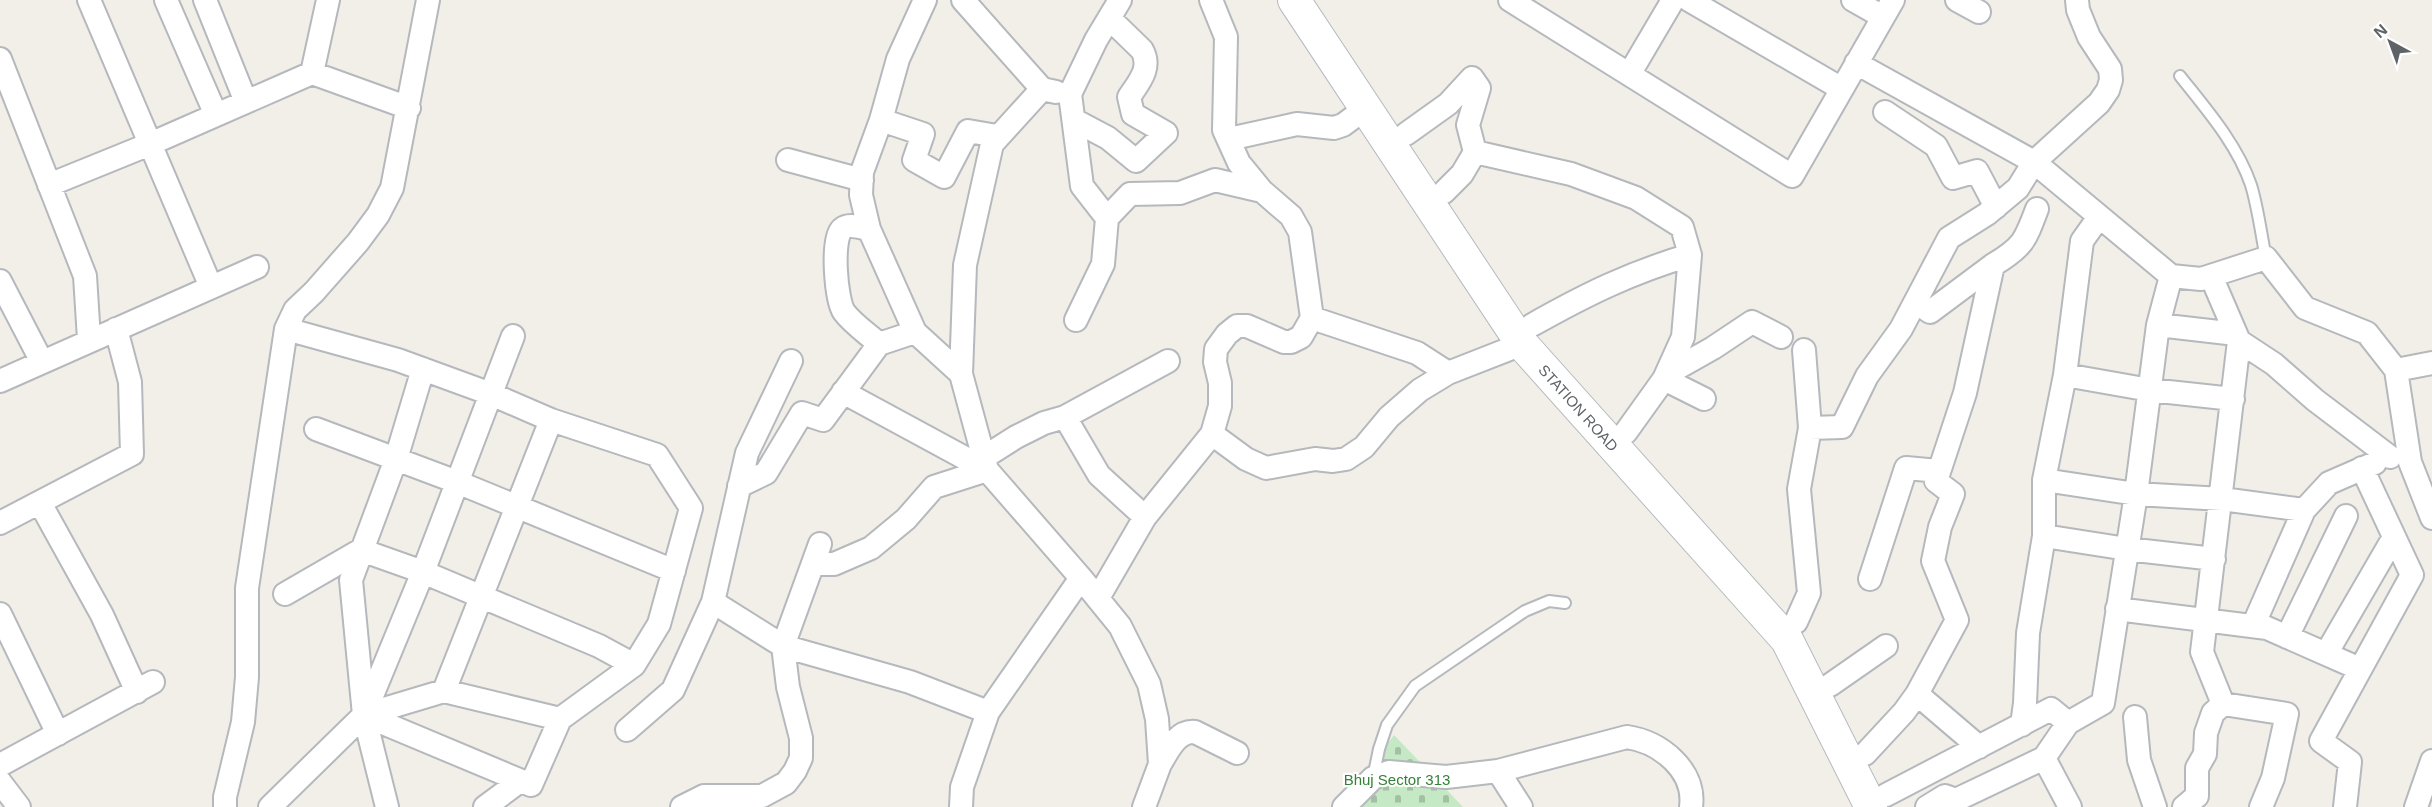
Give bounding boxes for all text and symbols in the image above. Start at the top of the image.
north arrow [2360,12,2420,72]
text: N [2371,21,2390,41]
street label: STATION ROAD [1536,361,1622,454]
park label: Bhuj Sector 313 [1344,771,1450,788]

